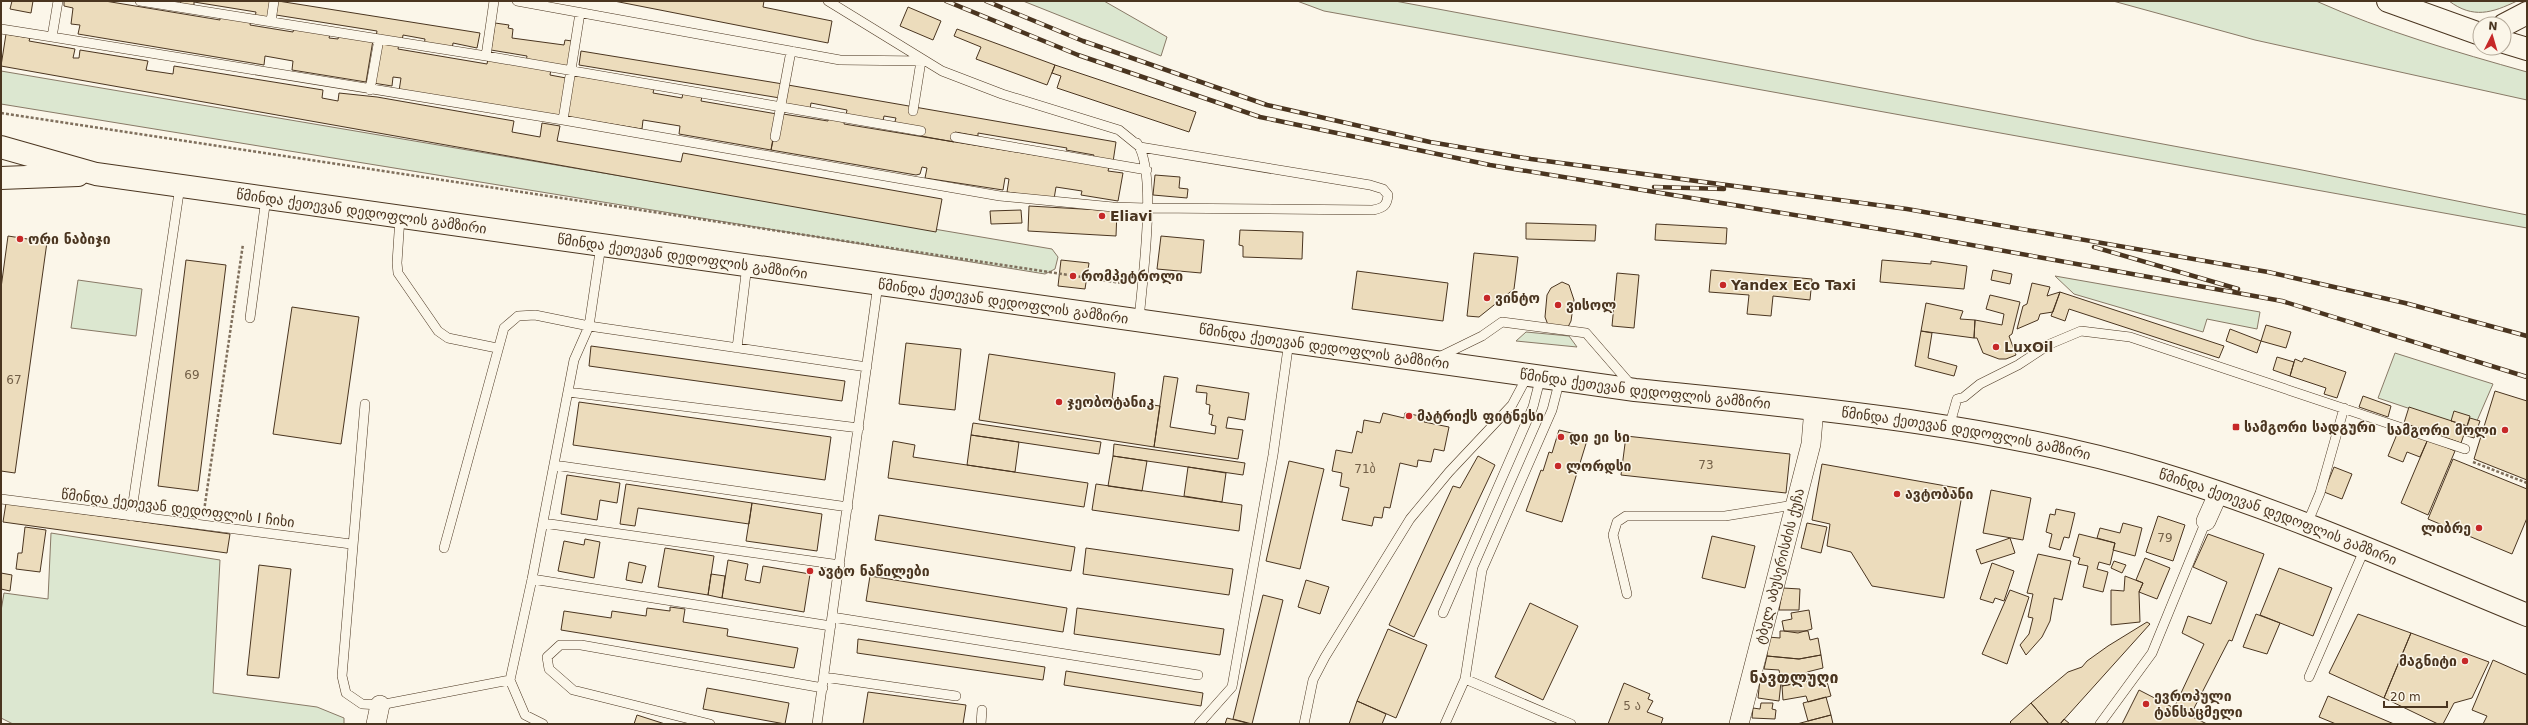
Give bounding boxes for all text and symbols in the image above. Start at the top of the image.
north arrow [2472,16,2512,56]
text: N [2488,20,2498,33]
street label: წმინდა ქეთევან დედოფლის გამზირი [235,186,488,237]
place label: Eliavi [1110,208,1153,224]
marker: Eliavi [1097,211,1107,221]
place label: ორი ნაბიჯი [28,231,111,247]
street label: წმინდა ქეთევან დედოფლის გამზირი [556,231,809,282]
marker: ორი ნაბიჯი [15,234,25,244]
place label: რომპეტროლი [1081,268,1183,284]
marker: რომპეტროლი [1068,271,1078,281]
street label: წმინდა ქეთევან დედოფლის გამზირი [877,276,1130,327]
place label: Yandex Eco Taxi [1730,277,1856,293]
marker: Yandex Eco Taxi [1718,280,1728,290]
place label: ვინტო [1495,290,1540,306]
marker: ვინტო [1482,293,1492,303]
place label: ვისოლ [1566,297,1616,313]
marker: ვისოლ [1553,300,1563,310]
street label: წმინდა ქეთევან დედოფლის გამზირი [1198,321,1450,372]
place label: LuxOil [2004,339,2053,355]
marker: LuxOil [1991,342,2001,352]
street label: წმინდა ქეთევან დედოფლის გამზირი [1519,366,1772,412]
house number: 69 [184,368,200,382]
house number: 67 [6,373,22,387]
place label: ჯეობოტანიკ [1067,394,1154,410]
marker: ჯეობოტანიკ [1054,397,1064,407]
street label: წმინდა ქეთევან დედოფლის გამზირი [1841,404,2092,463]
place label: მატრიქს ფიტნესი [1417,408,1544,424]
marker: მატრიქს ფიტნესი [1404,411,1414,421]
place label: სამგორი სადგური [2244,419,2376,435]
marker: სამგორი სადგური [2231,422,2241,432]
place label: სამგორი მოლი [2387,422,2497,438]
marker: სამგორი მოლი [2500,425,2510,435]
place label: დი ეი სი [1569,429,1630,445]
marker: დი ეი სი [1556,432,1566,442]
place label: ლორდსი [1566,458,1632,474]
house number: 73 [1698,458,1714,472]
marker: ლორდსი [1553,461,1563,471]
house number: 71ბ [1354,462,1376,476]
street label: წმინდა ქეთევან დედოფლის გამზირი [2157,466,2399,568]
street label: წმინდა ქეთევან დედოფლის I ჩიხი [60,486,296,530]
place label: ავტობანი [1905,486,1973,502]
street label: ტბელ აბუსერისძის ქუჩა [1752,487,1807,646]
marker: ავტობანი [1892,489,1902,499]
place label: ლიბრე [2421,520,2471,536]
marker: ლიბრე [2474,523,2484,533]
house number: 79 [2157,531,2173,545]
place label: ავტო ნაწილები [818,563,930,579]
marker: ავტო ნაწილები [805,566,815,576]
place label: მაგნიტი [2399,653,2457,669]
marker: მაგნიტი [2460,656,2470,666]
district label: ნავთლუღი [1750,668,1838,687]
scale bar [2384,683,2447,709]
place label: ევროპული ტანსაცმელი [2154,688,2243,720]
text: 20 m [2390,690,2421,704]
house number: 5 ა [1623,699,1641,713]
marker: ევროპული ტანსაცმელი [2141,699,2151,709]

